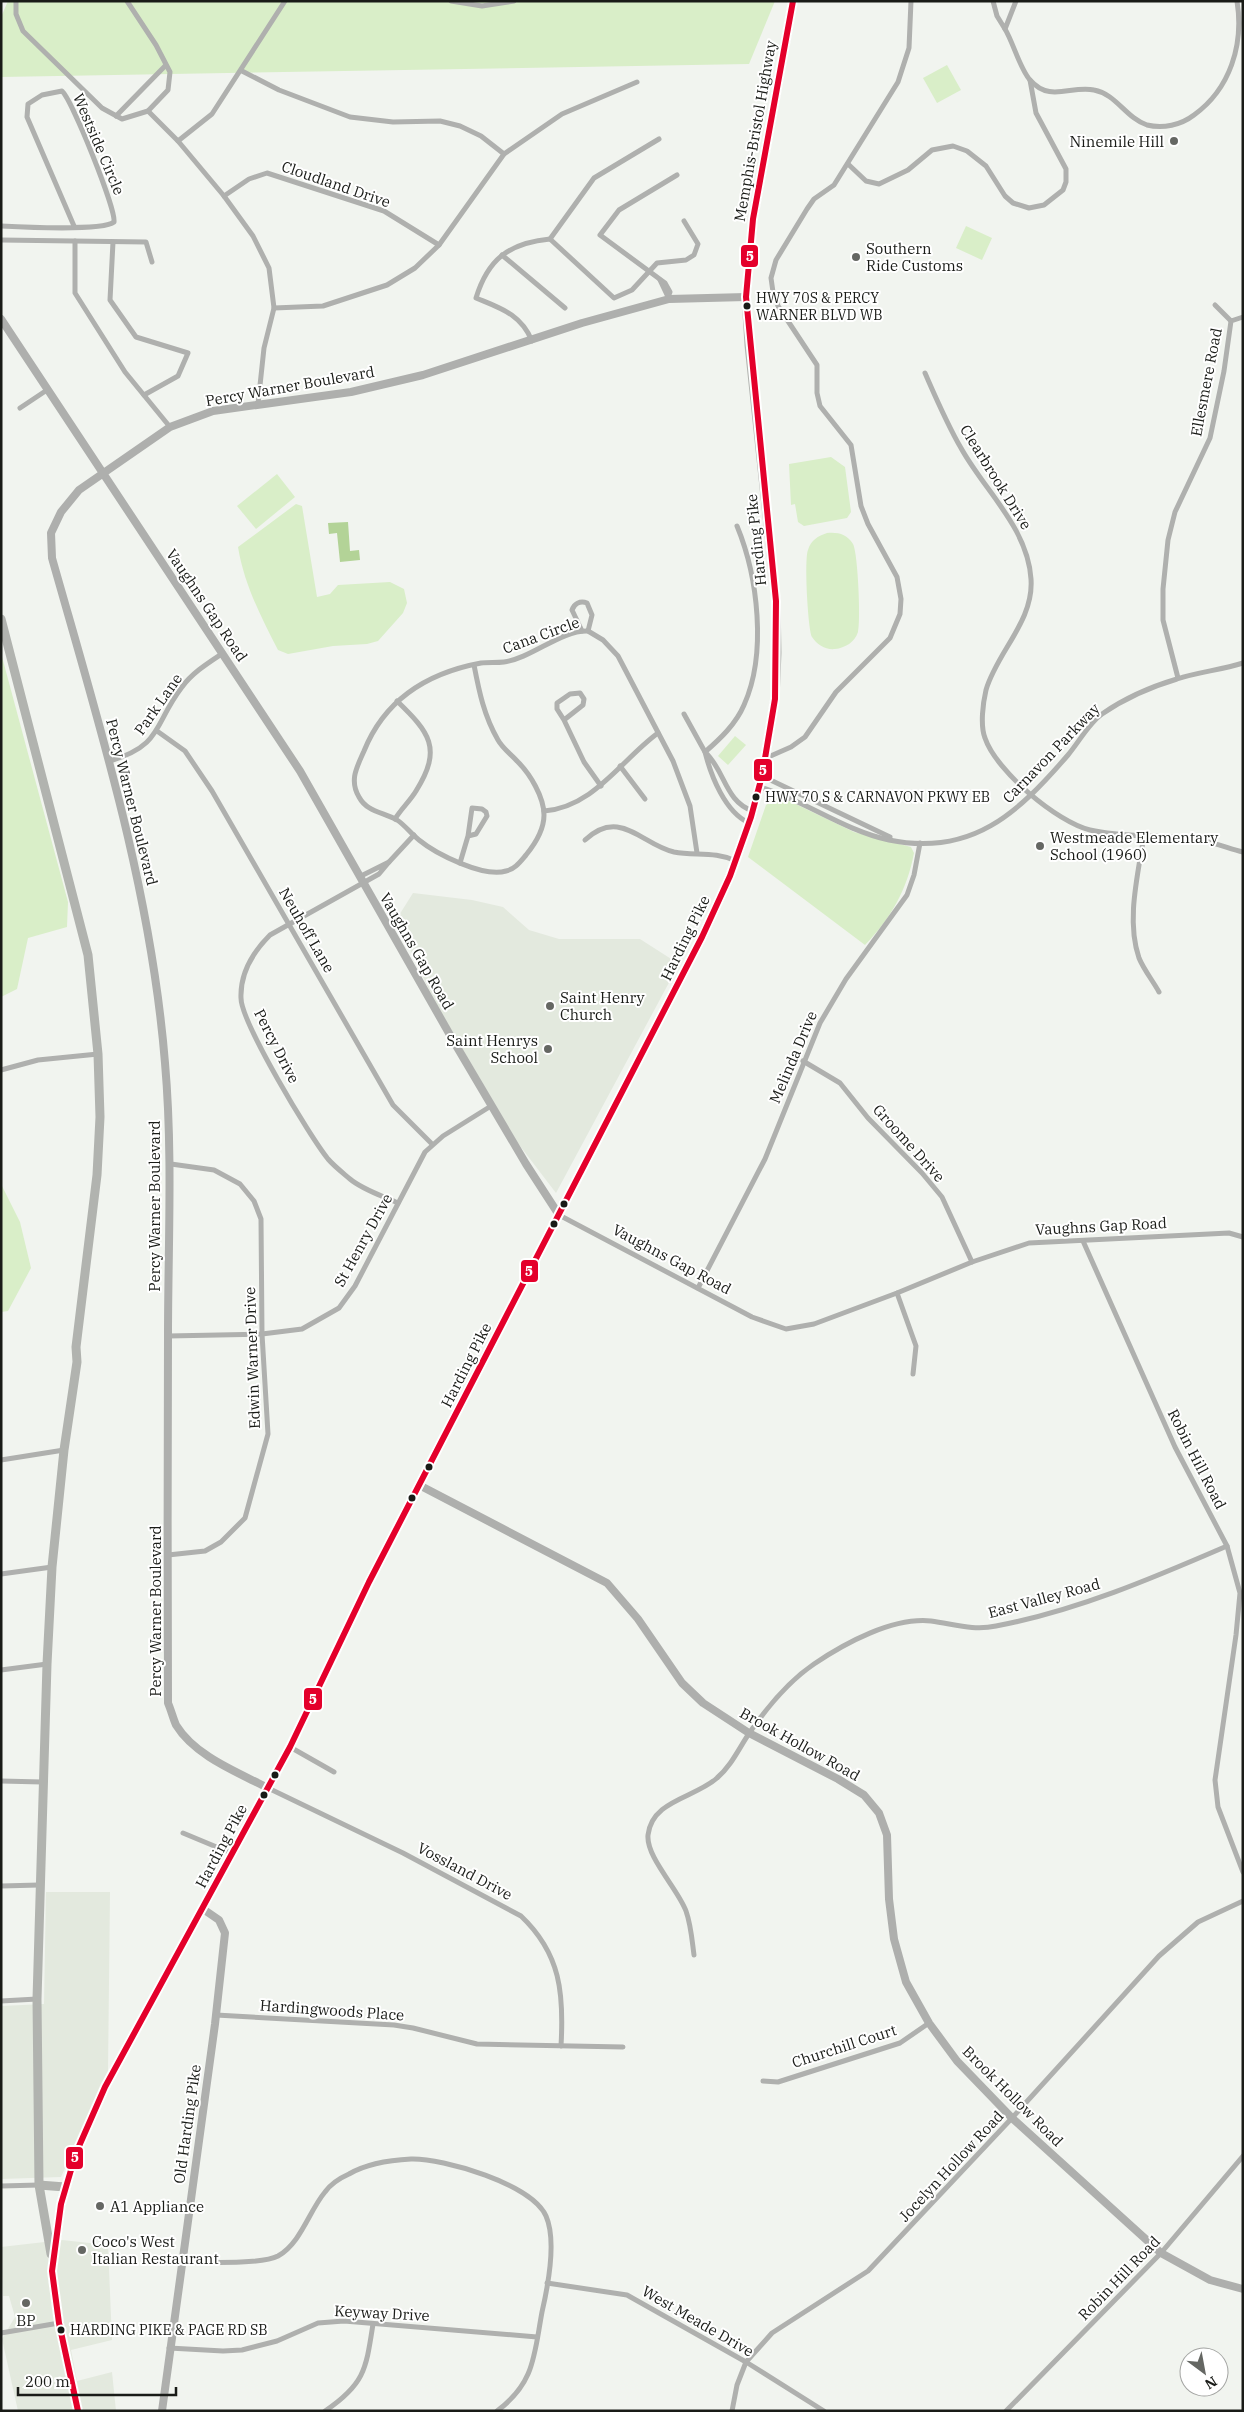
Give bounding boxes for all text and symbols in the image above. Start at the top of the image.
street label: Memphis-Bristol Highway [730,39,780,223]
street label: Westside Circle [69,90,129,198]
place label: Ninemile Hill [1069,132,1164,151]
marker: Ninemile Hill [1168,135,1180,147]
street label: Cloudland Drive [279,156,393,212]
place label: Southern Ride Customs [866,239,963,275]
line badge: 5 [740,244,759,268]
text: 5 [746,247,754,265]
marker: Southern Ride Customs [850,251,862,263]
place label: HWY 70S & PERCY WARNER BLVD WB [756,289,883,324]
marker: HWY 70S & PERCY WARNER BLVD WB [742,301,752,311]
street label: Ellesmere Road [1186,326,1226,438]
street label: Percy Warner Boulevard [204,362,376,410]
street label: Clearbrook Drive [956,421,1036,533]
street label: Harding Pike [742,493,770,587]
street label: Vaughns Gap Road [162,545,252,665]
street label: Cana Circle [500,612,582,658]
street label: Park Lane [130,669,186,739]
street label: Carnavon Parkway [998,699,1104,807]
street label: Percy Warner Boulevard [102,717,162,887]
line badge: 5 [753,758,773,782]
text: 5 [759,761,767,779]
place label: HWY 70 S & CARNAVON PKWY EB [765,788,990,806]
marker: HWY 70 S & CARNAVON PKWY EB [751,792,761,802]
place label: Westmeade Elementary School (1960) [1050,828,1218,864]
marker: Westmeade Elementary School (1960) [1034,840,1046,852]
street label: Neuhoff Lane [275,884,339,976]
street label: Vaughns Gap Road [376,889,458,1013]
street label: Harding Pike [656,892,714,984]
place label: Saint Henry Church [560,988,645,1024]
marker: Saint Henry Church [544,1000,556,1012]
street label: Percy Drive [250,1006,304,1086]
street label: Melinda Drive [765,1008,821,1106]
place label: Saint Henrys School [446,1031,538,1067]
marker: Saint Henrys School [542,1043,554,1055]
street label: Groome Drive [869,1100,949,1186]
street label: Percy Warner Boulevard [145,1120,164,1292]
street label: St Henry Drive [330,1190,396,1290]
unlabelled marker [559,1199,569,1209]
street label: Vaughns Gap Road [1035,1213,1167,1239]
unlabelled marker [549,1219,559,1229]
street label: Vaughns Gap Road [609,1220,735,1298]
line badge: 5 [520,1259,539,1283]
text: 5 [525,1262,533,1280]
street label: Edwin Warner Drive [240,1287,264,1429]
street label: Harding Pike [437,1320,495,1410]
street label: Robin Hill Road [1164,1406,1230,1512]
unlabelled marker [424,1462,434,1472]
unlabelled marker [407,1493,417,1503]
street label: Percy Warner Boulevard [146,1525,165,1697]
street label: East Valley Road [986,1574,1102,1622]
line badge: 5 [303,1687,323,1711]
text: 5 [309,1690,317,1708]
street label: Brook Hollow Road [737,1703,863,1785]
unlabelled marker [270,1770,280,1780]
unlabelled marker [259,1790,269,1800]
street label: Harding Pike [191,1801,251,1891]
street label: Vossland Drive [414,1838,516,1904]
street label: Hardingwoods Place [259,1995,405,2025]
street label: Churchill Court [789,2020,899,2072]
street label: Brook Hollow Road [959,2042,1067,2150]
street label: Old Harding Pike [169,2063,205,2185]
street label: Jocelyn Hollow Road [895,2106,1007,2226]
line badge: 5 [65,2146,84,2170]
text: 5 [71,2148,79,2166]
place label: A1 Appliance [110,2197,204,2216]
marker: A1 Appliance [94,2200,106,2212]
place label: Coco's West Italian Restaurant [92,2232,219,2268]
street label: Robin Hill Road [1074,2232,1164,2324]
marker: Coco's West Italian Restaurant [76,2244,88,2256]
street label: West Meade Drive [639,2281,757,2361]
marker: BP [20,2297,32,2309]
street label: Keyway Drive [334,2301,430,2325]
place label: BP [16,2311,36,2330]
place label: HARDING PIKE & PAGE RD SB [70,2321,268,2339]
marker: HARDING PIKE & PAGE RD SB [56,2325,66,2335]
north arrow [1179,2347,1229,2397]
scale bar [18,2364,175,2396]
text: 200 m [25,2372,70,2391]
text: N [1201,2372,1220,2394]

